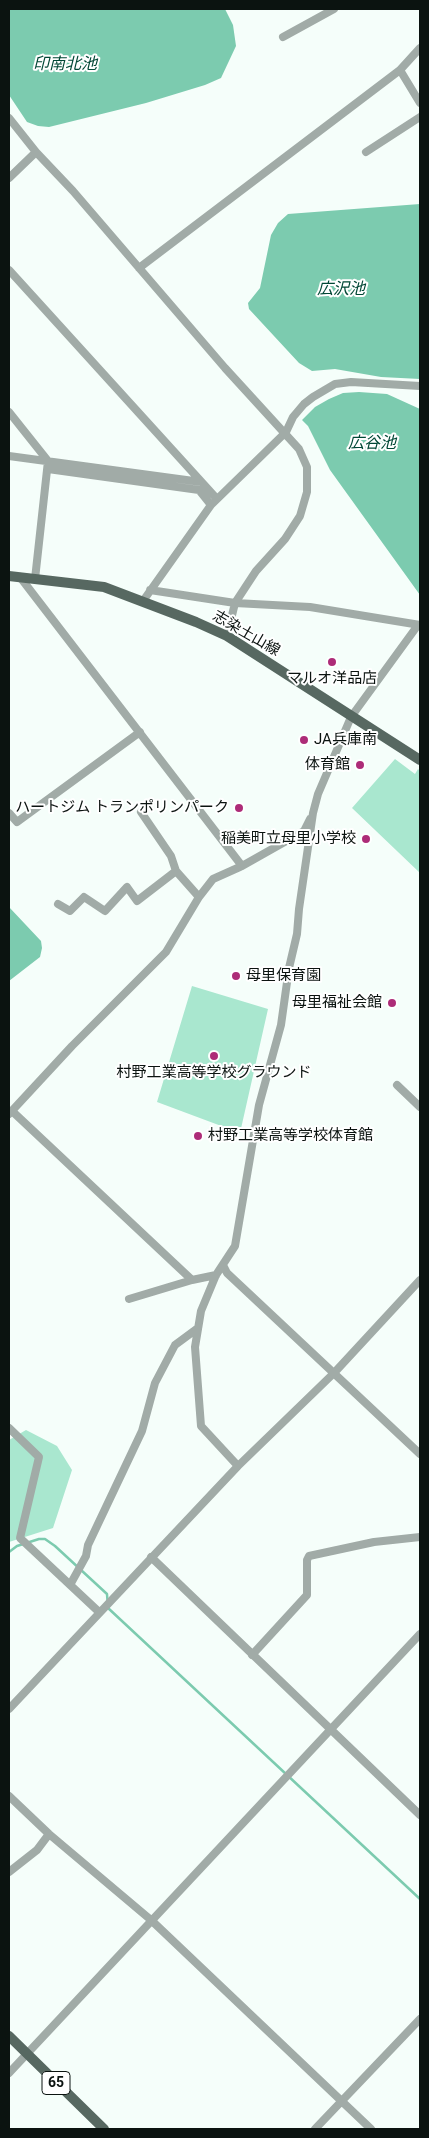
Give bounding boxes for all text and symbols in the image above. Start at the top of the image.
water label: 印南北池 [33,55,97,75]
water label: 広沢池 [317,280,365,300]
water label: 広谷池 [348,434,396,454]
street label: 志染土山線 [209,607,283,661]
marker: マルオ洋品店 [326,656,338,668]
place label: マルオ洋品店 [287,670,377,688]
place label: JA兵庫南 [314,731,377,749]
marker: JA兵庫南 [298,734,310,746]
place label: 体育館 [305,756,350,774]
marker: 体育館 [354,759,366,771]
place label: ハートジム トランポリンパーク [15,799,229,817]
marker: ハートジム トランポリンパーク [233,802,245,814]
place label: 稲美町立母里小学校 [221,830,356,848]
marker: 稲美町立母里小学校 [360,833,372,845]
place label: 母里保育園 [246,967,321,985]
marker: 母里保育園 [230,970,242,982]
place label: 母里福祉会館 [292,994,382,1012]
marker: 母里福祉会館 [386,997,398,1009]
marker: 村野工業高等学校グラウンド [208,1050,220,1062]
place label: 村野工業高等学校グラウンド [117,1064,311,1082]
place label: 村野工業高等学校体育館 [208,1127,373,1145]
marker: 村野工業高等学校体育館 [192,1130,204,1142]
road number: 65 [42,2072,70,2094]

